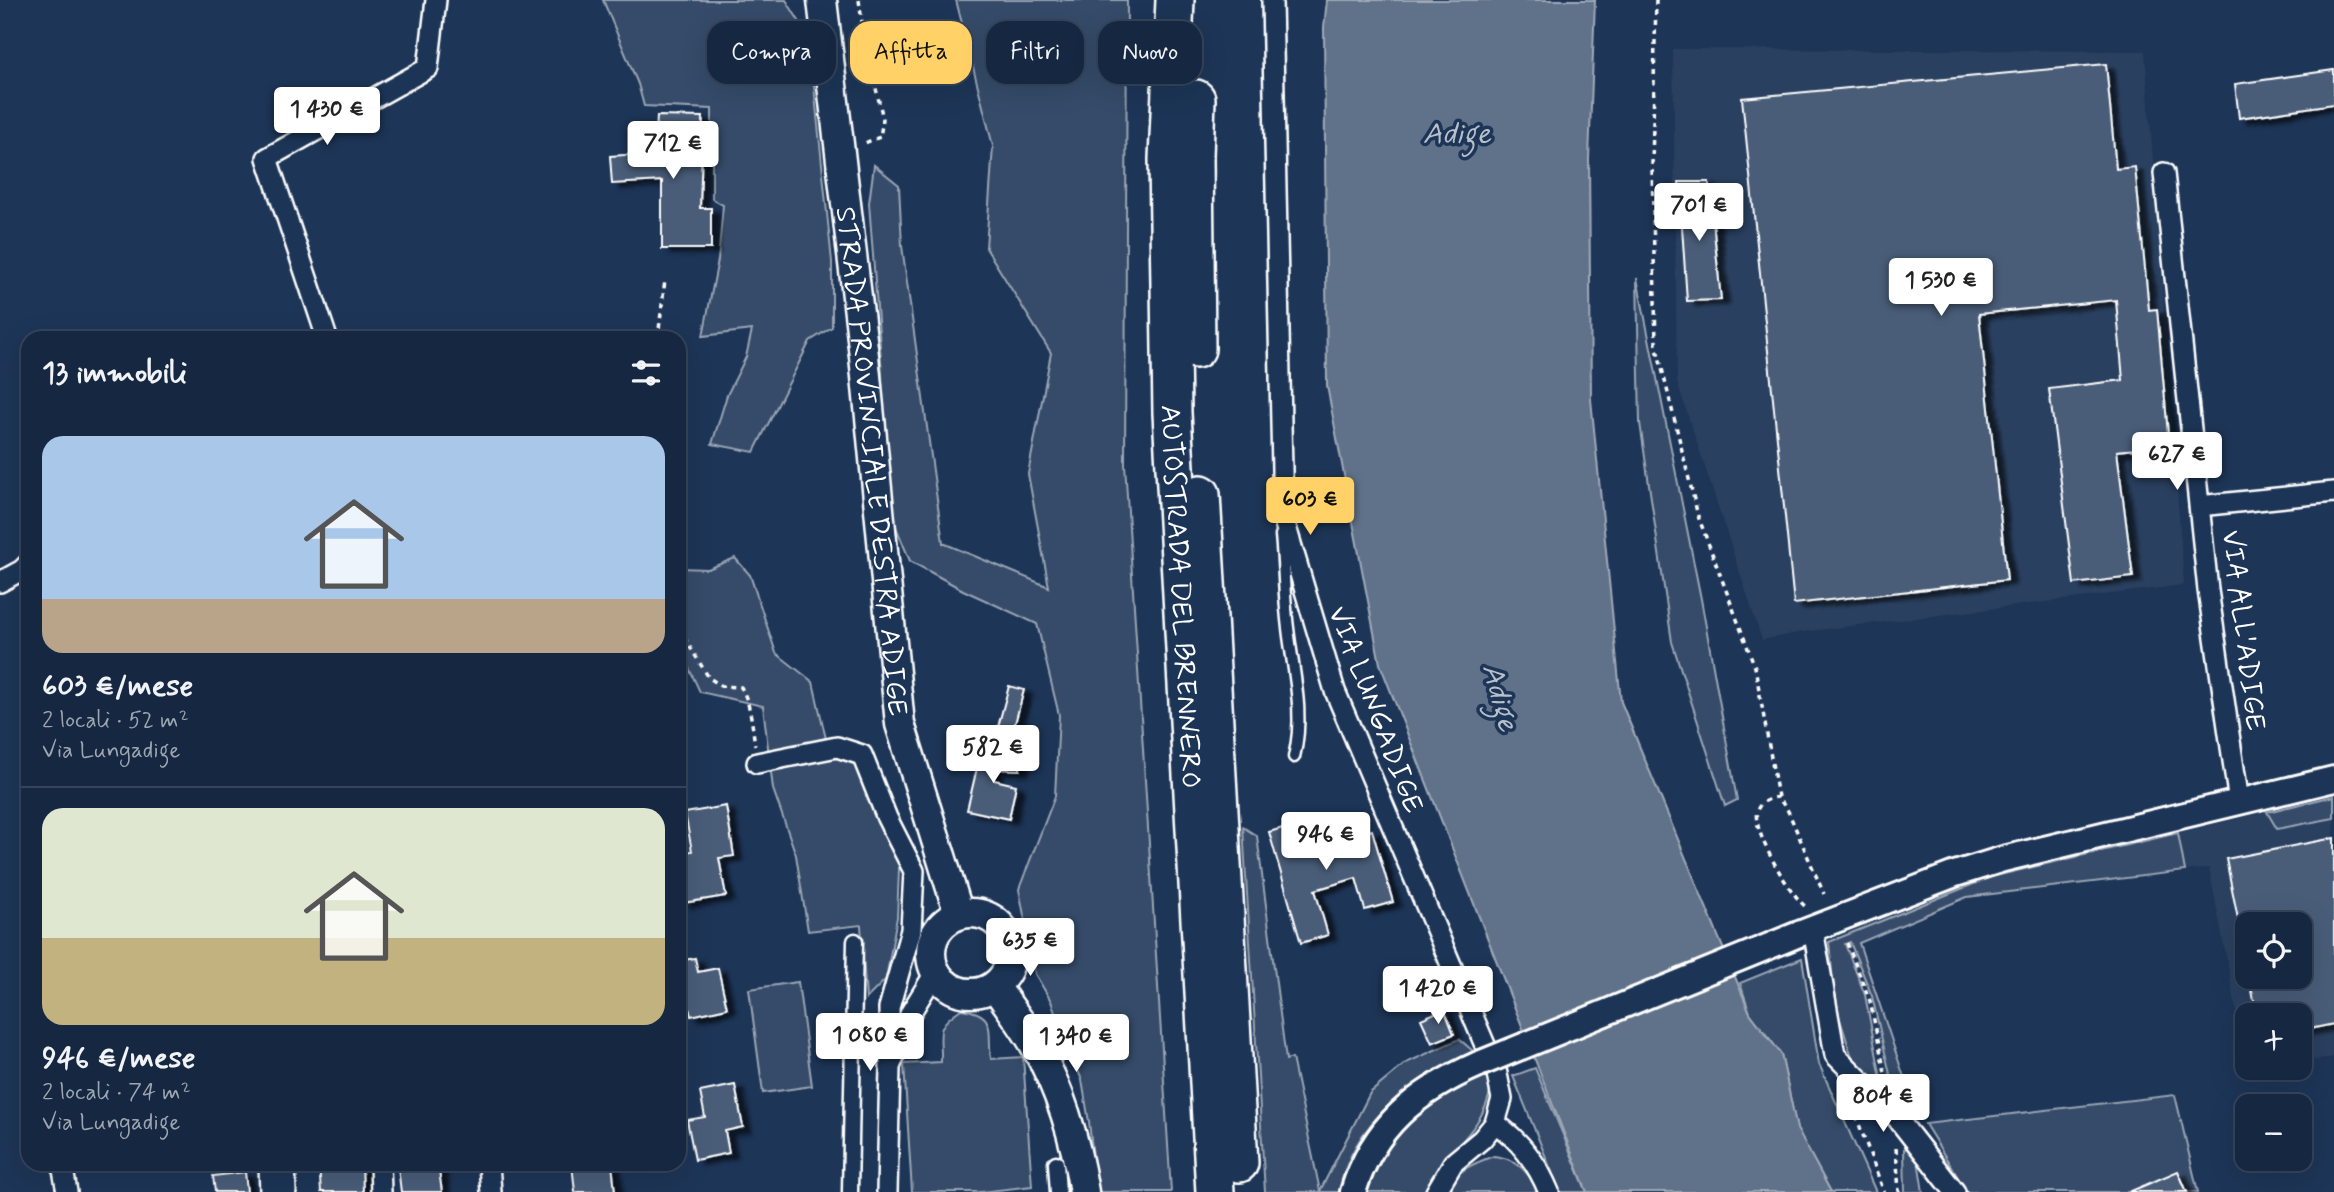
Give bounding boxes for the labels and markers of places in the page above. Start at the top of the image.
pin: 1 430 € [262,88,392,147]
pin: 712 € [624,122,722,181]
pin: 701 € [1650,184,1748,243]
pin: 1 530 € [1876,258,2006,318]
pin: 627 € [2128,433,2226,492]
pin: 603 € [1261,477,1359,537]
pin: 582 € [944,726,1042,785]
pin: 946 € [1277,812,1375,872]
pin: 635 € [981,918,1079,978]
pin: 1 420 € [1373,967,1503,1026]
pin: 1 080 € [805,1014,935,1073]
pin: 1 340 € [1011,1014,1141,1074]
pin: 804 € [1834,1074,1932,1134]

